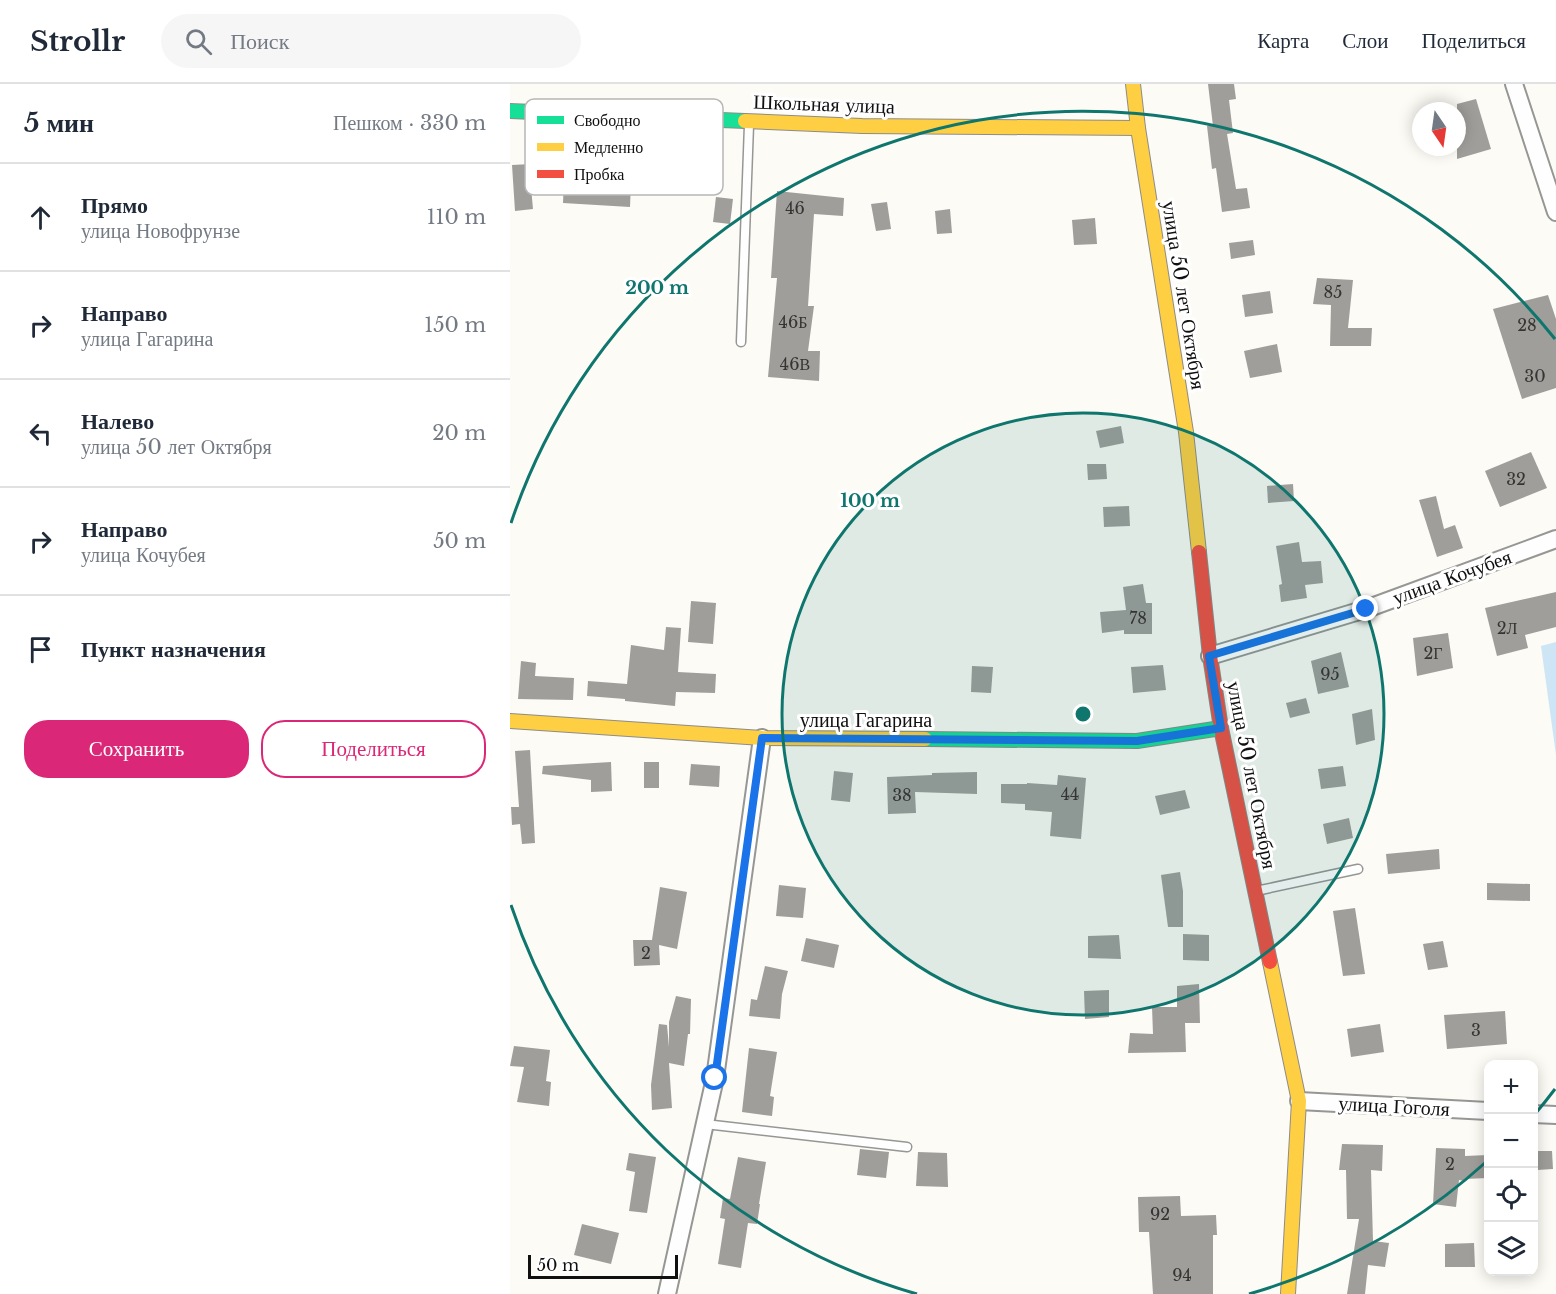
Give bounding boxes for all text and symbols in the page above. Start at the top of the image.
search box [161,14,581,68]
text: Strollr [30,24,125,59]
icon: search [182,25,215,58]
text: Поиск [230,28,289,55]
text: Карта [1257,28,1309,54]
text: Слои [1342,28,1388,54]
text: Поделиться [1421,28,1526,54]
street label: Школьная улица [753,90,895,118]
legend [525,99,723,195]
north arrow [1412,102,1466,156]
text: 5 мин [24,107,94,139]
text: Свободно [574,110,641,130]
text: Пешком · 330 m [333,111,486,135]
text: Медленно [574,137,643,157]
text: Пробка [574,164,624,184]
text: Прямо [81,192,148,219]
house number: 46 [785,198,805,218]
street label: улица 50 лет Октября [1157,199,1211,391]
icon: ahead [24,201,57,234]
text: 110 m [427,205,486,229]
text: улица Новофрунзе [81,219,240,243]
text: 200 m [625,277,689,299]
house number: 85 [1324,282,1342,302]
text: Направо [81,300,167,327]
icon: right [24,309,57,342]
house number: 46Б [779,312,807,332]
text: 150 m [424,313,486,337]
house number: 28 [1517,315,1537,335]
text: улица Гагарина [81,327,213,351]
house number: 46В [780,354,810,374]
house number: 30 [1524,366,1546,386]
text: Налево [81,408,154,435]
icon: left [24,417,57,450]
text: 20 m [432,421,486,445]
text: улица 50 лет Октября [81,435,272,459]
house number: 32 [1506,469,1526,489]
text: 100 m [840,490,900,512]
text: Направо [81,516,167,543]
icon: right [24,525,57,558]
text: 50 m [433,529,486,553]
text: улица Кочубея [81,543,206,567]
street label: улица Кочубея [1389,544,1515,610]
route end [1352,595,1378,621]
house number: 78 [1129,608,1147,628]
house number: 2Л [1497,618,1517,638]
icon: arrive [24,633,57,666]
text: Пункт назначения [81,636,266,663]
house number: 2Г [1423,643,1443,663]
house number: 95 [1320,664,1340,684]
street label: улица 50 лет Октября [1222,679,1282,871]
centre of rings [1073,704,1093,724]
street label: улица Гагарина [800,708,932,732]
button: Сохранить [24,720,249,778]
button: Поделиться [261,720,486,778]
house number: 44 [1061,784,1079,804]
house number: 38 [892,785,912,805]
house number: 2 [641,943,651,963]
house number: 3 [1471,1020,1481,1040]
map controls [1484,1060,1538,1276]
button: + [1484,1060,1538,1114]
route start [701,1064,727,1090]
street label: улица Гоголя [1338,1091,1450,1121]
button: − [1484,1114,1538,1168]
house number: 2 [1445,1154,1455,1174]
button: locate [1484,1168,1538,1222]
house number: 92 [1150,1204,1170,1224]
button: layers [1484,1222,1538,1276]
scale bar [528,1252,678,1280]
text: 50 m [537,1255,579,1275]
house number: 94 [1172,1265,1192,1285]

